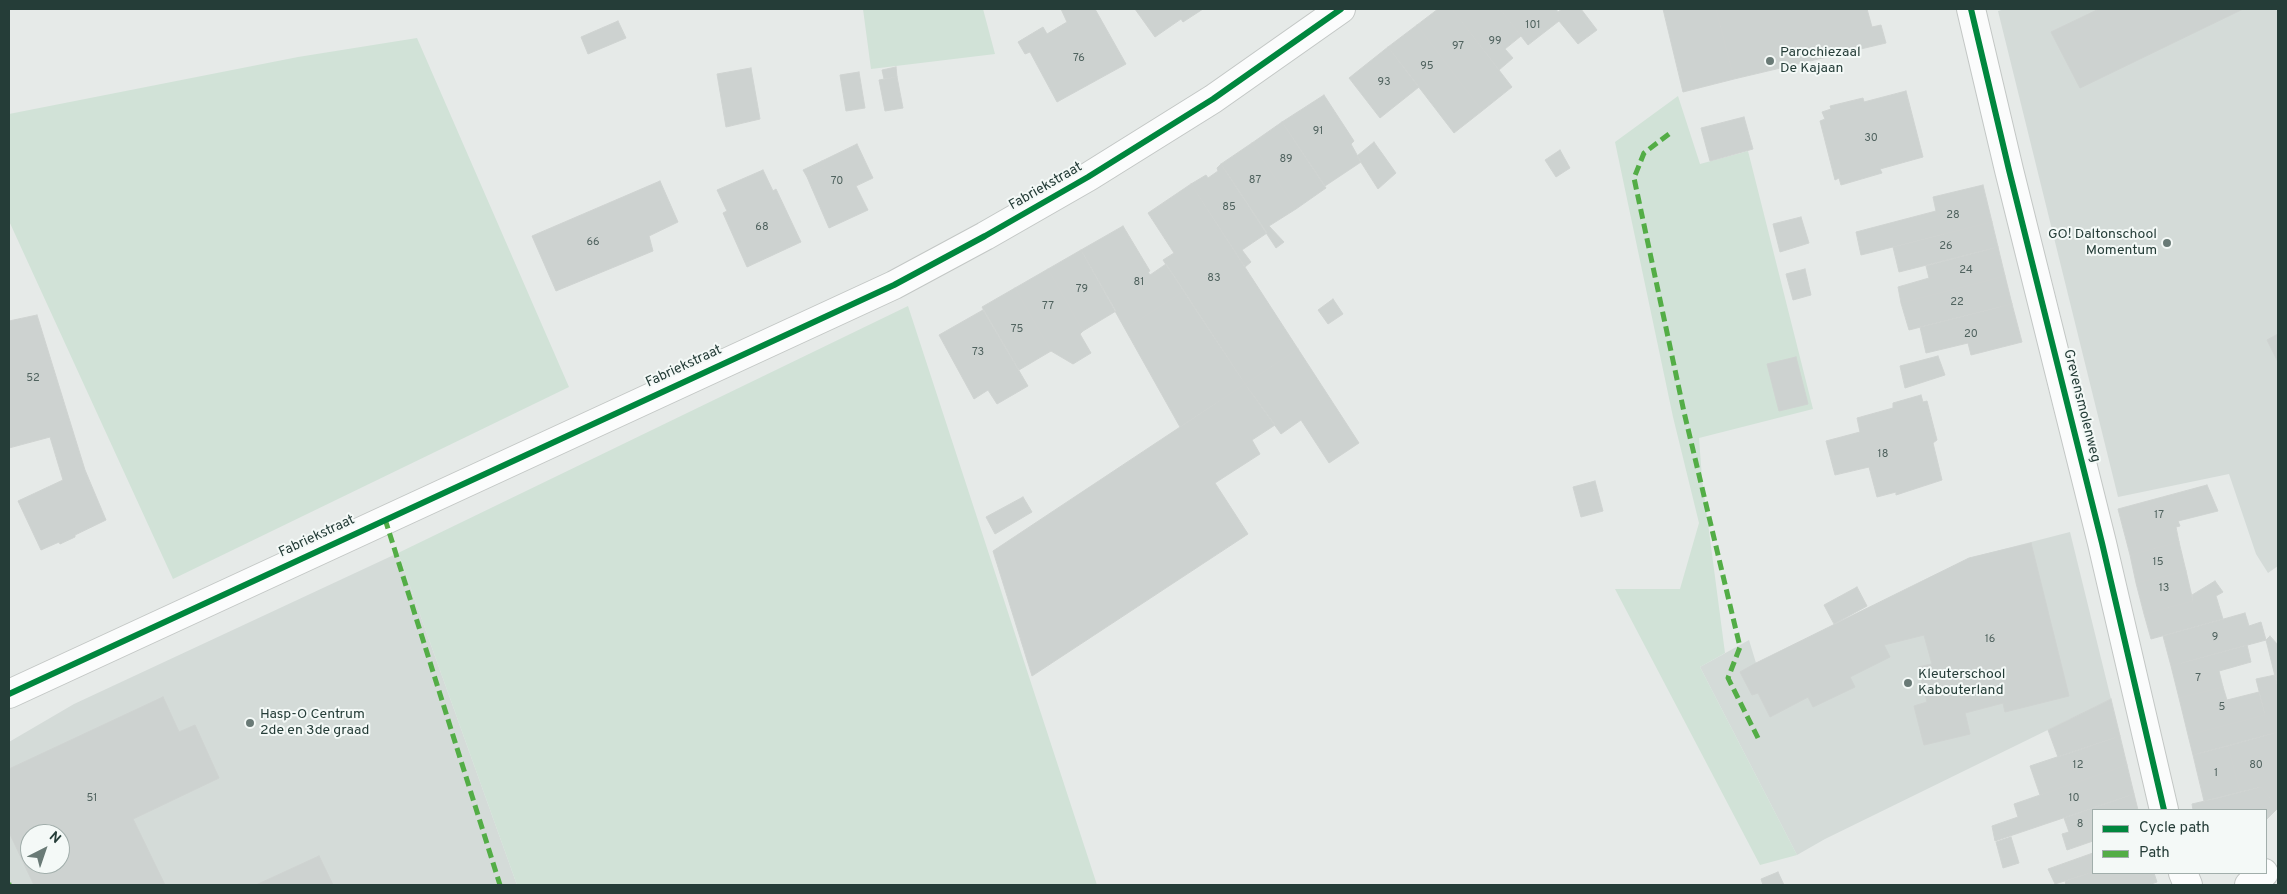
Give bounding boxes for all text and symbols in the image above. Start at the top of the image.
house number: 101 [1525,19,1541,33]
house number: 99 [1488,35,1502,49]
house number: 97 [1452,40,1464,54]
place label: Parochiezaal De Kajaan [1780,45,1861,78]
house number: 76 [1073,52,1085,66]
marker: Parochiezaal De Kajaan [1764,55,1776,67]
house number: 95 [1420,60,1434,74]
house number: 93 [1377,76,1391,90]
house number: 91 [1313,125,1323,139]
house number: 30 [1864,132,1878,146]
house number: 89 [1279,153,1293,167]
street label: Fabriekstraat [1006,159,1086,215]
house number: 87 [1249,174,1261,188]
house number: 70 [831,175,843,189]
house number: 85 [1222,201,1236,215]
house number: 28 [1946,209,1960,223]
house number: 68 [755,221,769,235]
place label: GO! Daltonschool Momentum [2048,227,2157,260]
house number: 66 [586,236,600,250]
marker: GO! Daltonschool Momentum [2161,237,2173,249]
house number: 26 [1939,240,1953,254]
house number: 24 [1959,264,1973,278]
house number: 83 [1207,272,1221,286]
house number: 81 [1134,276,1144,290]
house number: 79 [1076,283,1088,297]
house number: 22 [1950,296,1964,310]
house number: 77 [1042,300,1054,314]
house number: 75 [1011,323,1023,337]
house number: 20 [1964,328,1978,342]
street label: Fabriekstraat [643,342,725,392]
house number: 73 [972,346,984,360]
street label: Grevensmolenweg [2059,348,2103,464]
house number: 52 [26,372,40,386]
house number: 18 [1878,448,1888,462]
house number: 17 [2154,509,2164,523]
street label: Fabriekstraat [276,512,358,562]
house number: 15 [2153,556,2163,570]
house number: 13 [2159,582,2169,596]
house number: 9 [2212,631,2218,645]
house number: 16 [1985,633,1995,647]
place label: Kleuterschool Kabouterland [1918,667,2005,700]
house number: 7 [2195,672,2201,686]
marker: Kleuterschool Kabouterland [1902,677,1914,689]
house number: 5 [2219,701,2225,715]
place label: Hasp-O Centrum 2de en 3de graad [260,707,369,740]
marker: Hasp-O Centrum 2de en 3de graad [244,717,256,729]
house number: 12 [2073,759,2083,773]
house number: 80 [2249,759,2263,773]
house number: 1 [2214,767,2218,781]
house number: 51 [87,792,97,806]
house number: 10 [2068,792,2080,806]
legend [2092,809,2267,874]
house number: 8 [2077,818,2083,832]
text: Cycle path [2139,819,2210,838]
north arrow [20,824,70,874]
text: N [45,828,64,848]
text: Path [2139,844,2170,863]

